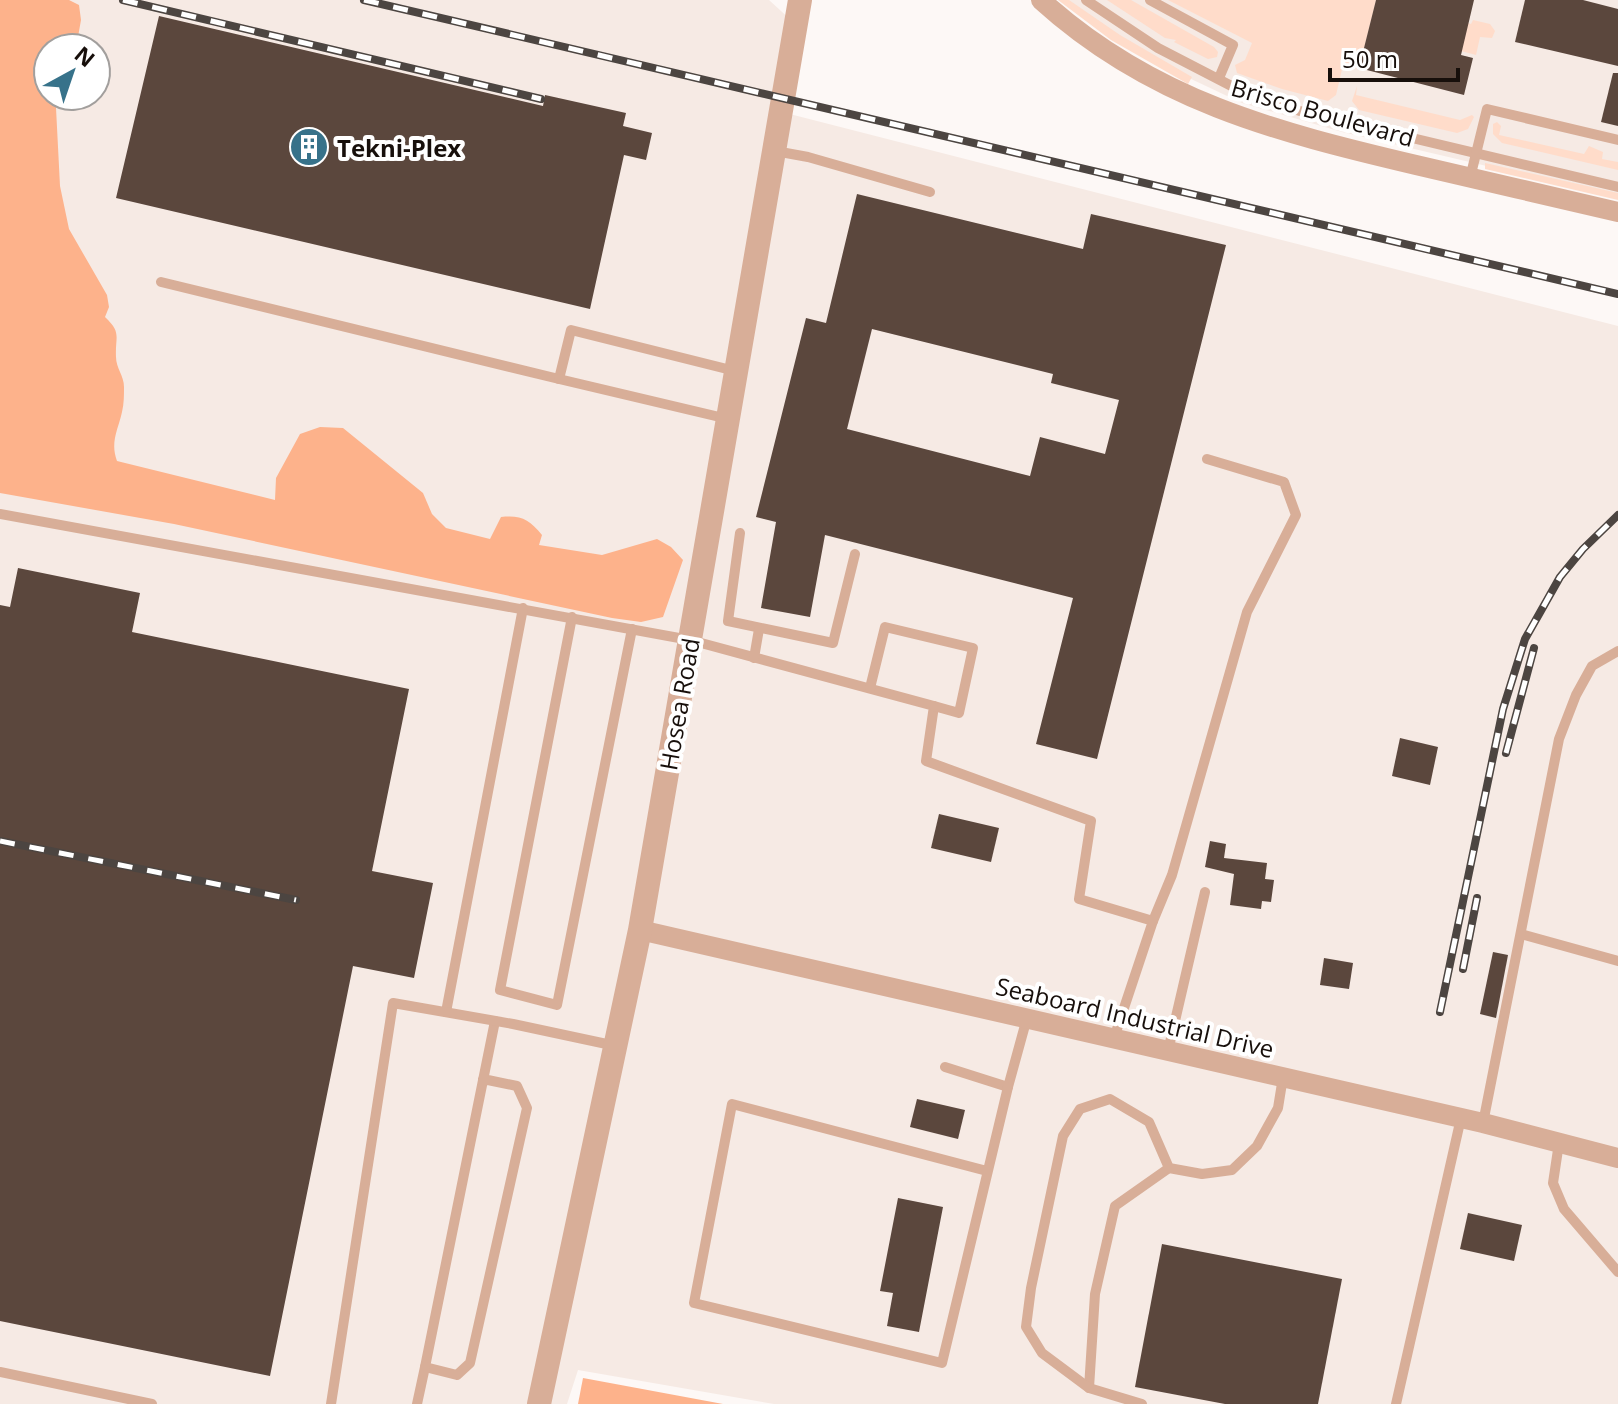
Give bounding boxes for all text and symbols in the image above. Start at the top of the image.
north arrow [32,32,112,112]
scale bar [1330,32,1458,82]
text: N [69,39,102,73]
text: 50 m [1342,42,1398,75]
street label: Brisco Boulevard [1228,70,1418,154]
building icon: Tekni-Plex [288,126,330,168]
place label: Tekni-Plex [337,131,461,164]
street label: Hosea Road [651,635,707,773]
street label: Seaboard Industrial Drive [993,969,1277,1065]

